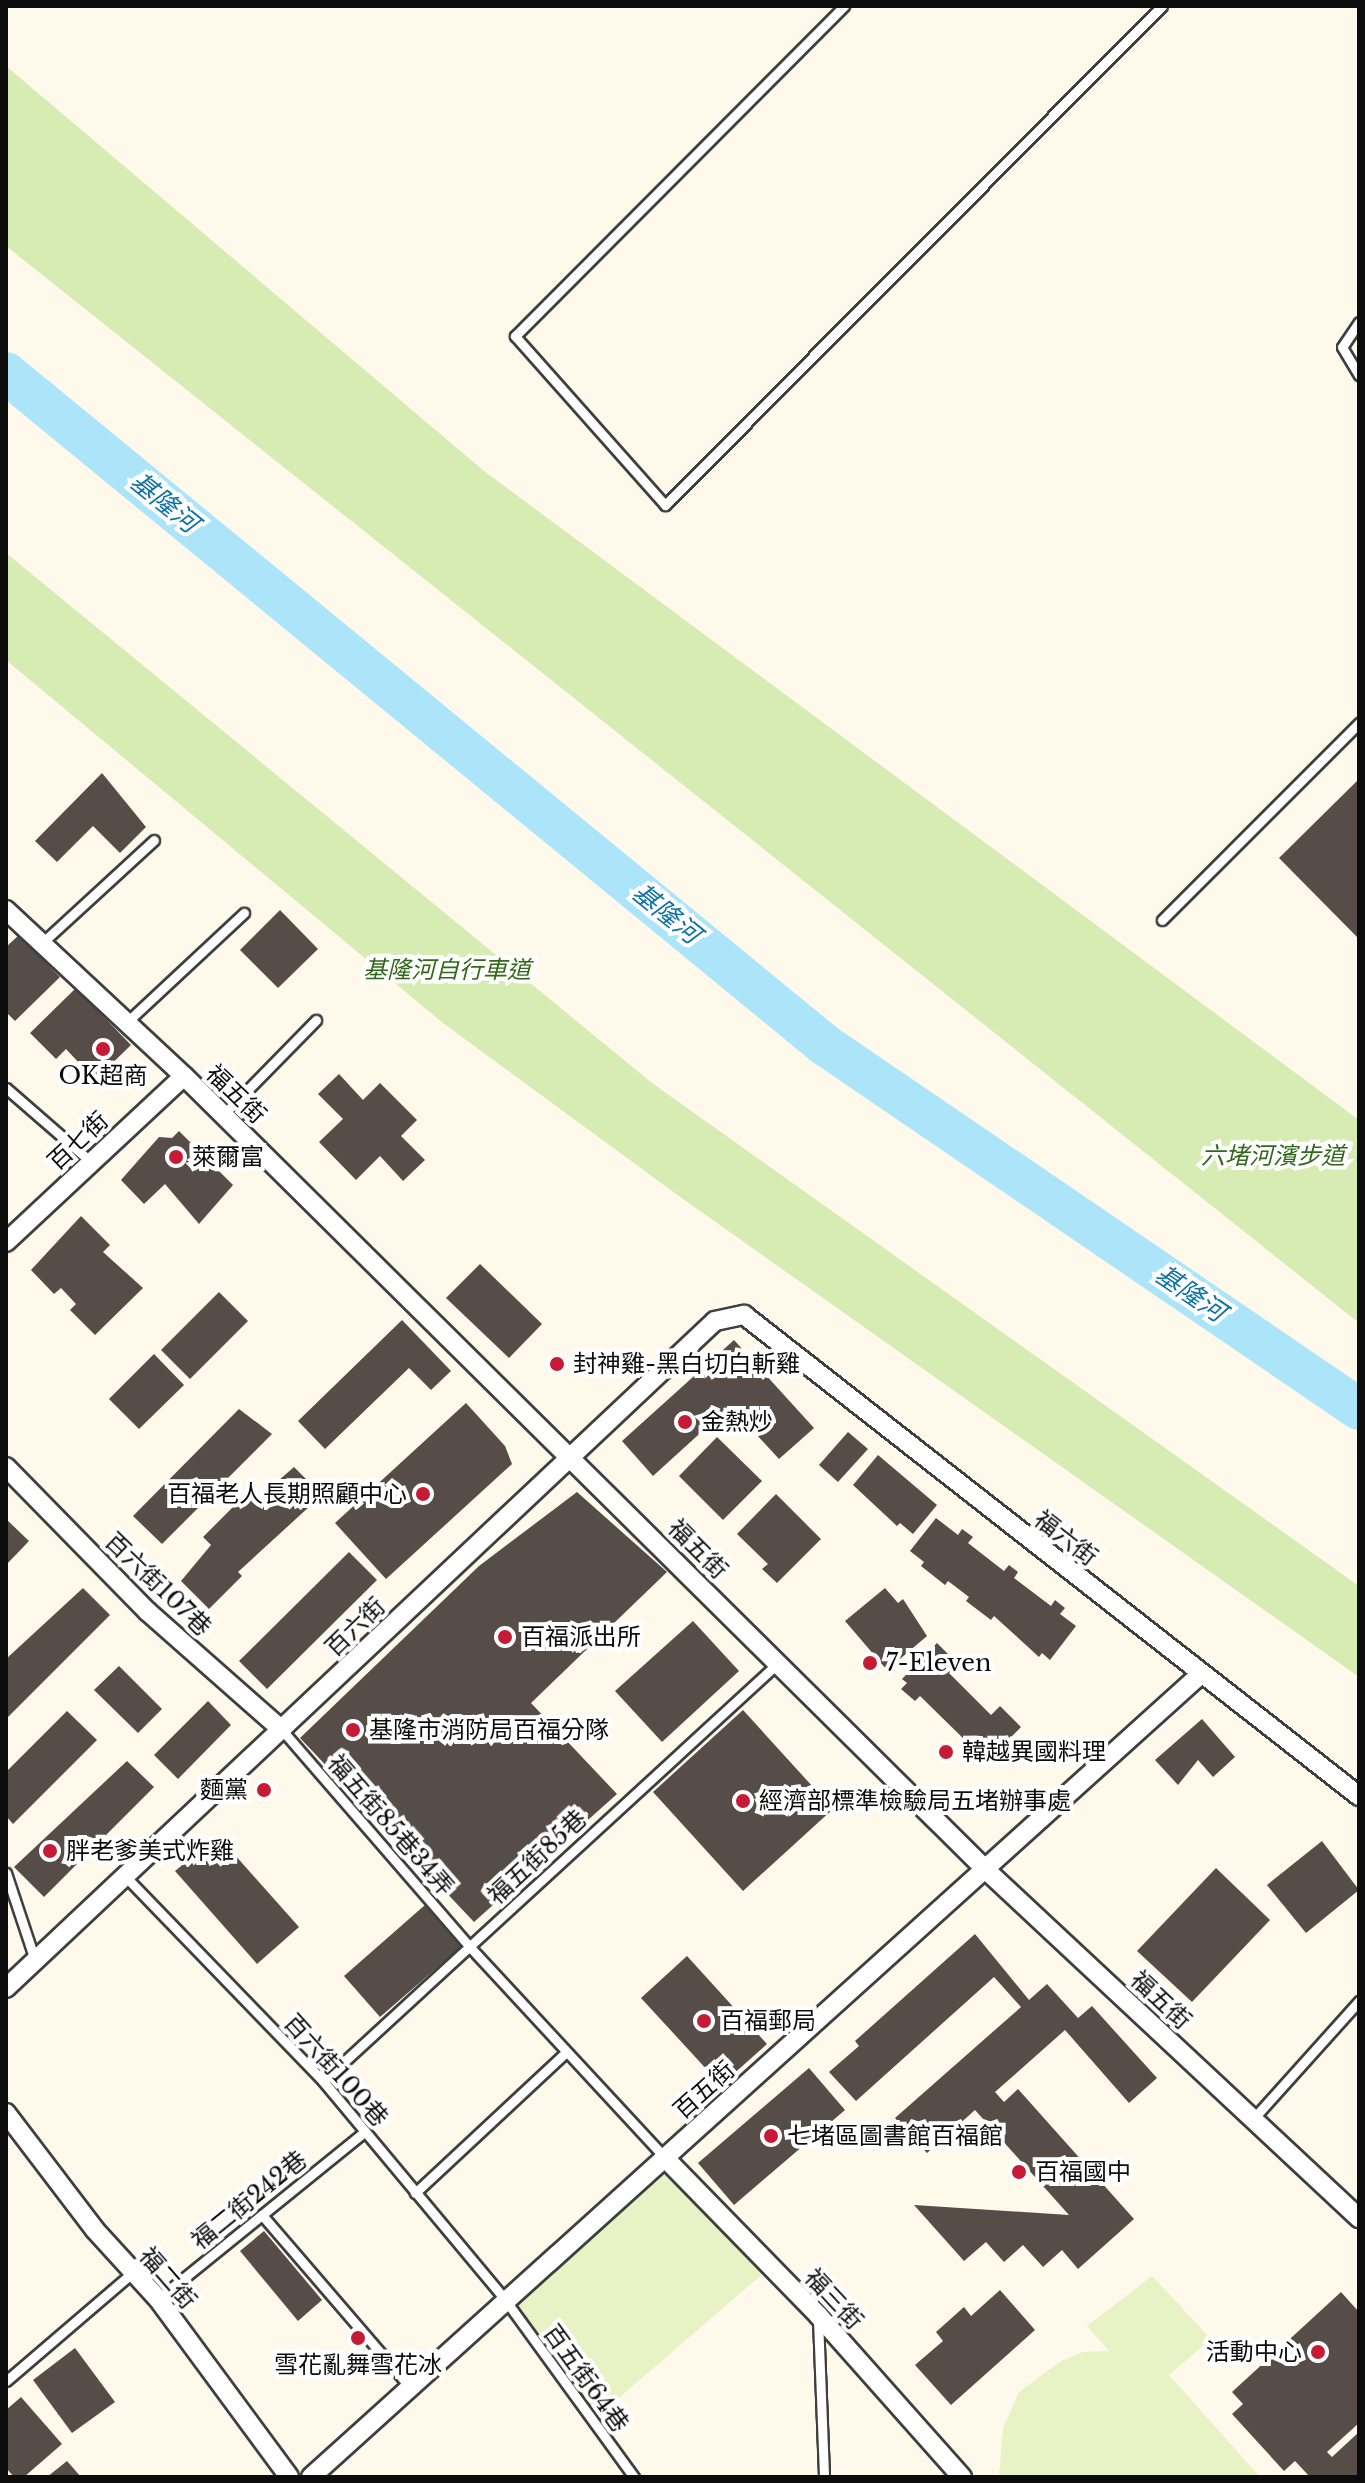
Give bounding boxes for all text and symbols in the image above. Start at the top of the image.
water label: 基隆河 [124,466,204,540]
water label: 基隆河 [626,877,706,951]
park label: 基隆河自行車道 [363,956,531,984]
marker: OK超商 [94,1040,112,1058]
street label: 福五街 [200,1059,272,1129]
place label: OK超商 [58,1062,148,1090]
street label: 百七街 [42,1106,114,1176]
park label: 六堵河濱步道 [1201,1142,1345,1170]
place label: 萊爾富 [192,1143,264,1171]
marker: 萊爾富 [167,1148,185,1166]
water label: 基隆河 [1149,1259,1231,1329]
place label: 封神雞-黑白切白斬雞 [573,1350,800,1378]
marker: 封神雞-黑白切白斬雞 [548,1355,566,1373]
place label: 金熱炒 [701,1408,773,1436]
marker: 金熱炒 [676,1413,694,1431]
place label: 百福老人長期照顧中心 [167,1480,407,1508]
marker: 百福老人長期照顧中心 [414,1485,432,1503]
street label: 福六街 [1029,1504,1103,1572]
street label: 福五街 [662,1513,734,1585]
street label: 百六街107巷 [99,1526,217,1642]
street label: 百六街 [319,1592,391,1662]
place label: 百福派出所 [521,1623,641,1651]
marker: 百福派出所 [496,1628,514,1646]
place label: 7-Eleven [886,1649,992,1677]
marker: 7-Eleven [861,1654,879,1672]
place label: 基隆市消防局百福分隊 [369,1716,609,1744]
marker: 基隆市消防局百福分隊 [344,1721,362,1739]
place label: 韓越異國料理 [962,1738,1106,1766]
marker: 韓越異國料理 [937,1743,955,1761]
street label: 福五街85巷34弄 [322,1749,460,1901]
place label: 麵黨 [200,1776,248,1804]
marker: 麵黨 [255,1781,273,1799]
place label: 經濟部標準檢驗局五堵辦事處 [759,1787,1071,1815]
marker: 經濟部標準檢驗局五堵辦事處 [734,1792,752,1810]
street label: 福五街85巷 [482,1804,592,1910]
place label: 胖老爹美式炸雞 [66,1837,234,1865]
marker: 胖老爹美式炸雞 [41,1842,59,1860]
street label: 福五街 [1125,1965,1197,2035]
place label: 百福郵局 [720,2007,816,2035]
street label: 百六街100巷 [278,2008,394,2132]
marker: 百福郵局 [695,2012,713,2030]
street label: 百五街 [668,2055,740,2125]
place label: 七堵區圖書館百福館 [787,2122,1003,2150]
marker: 七堵區圖書館百福館 [762,2127,780,2145]
street label: 福二街242巷 [186,2145,312,2255]
place label: 百福國中 [1035,2158,1131,2186]
marker: 百福國中 [1010,2163,1028,2181]
street label: 福二街 [134,2241,202,2315]
street label: 福三街 [799,2263,869,2335]
street label: 百五街64巷 [537,2319,635,2437]
marker: 雪花亂舞雪花冰 [349,2329,367,2347]
place label: 活動中心 [1206,2338,1302,2366]
marker: 活動中心 [1309,2343,1327,2361]
place label: 雪花亂舞雪花冰 [274,2351,442,2379]

